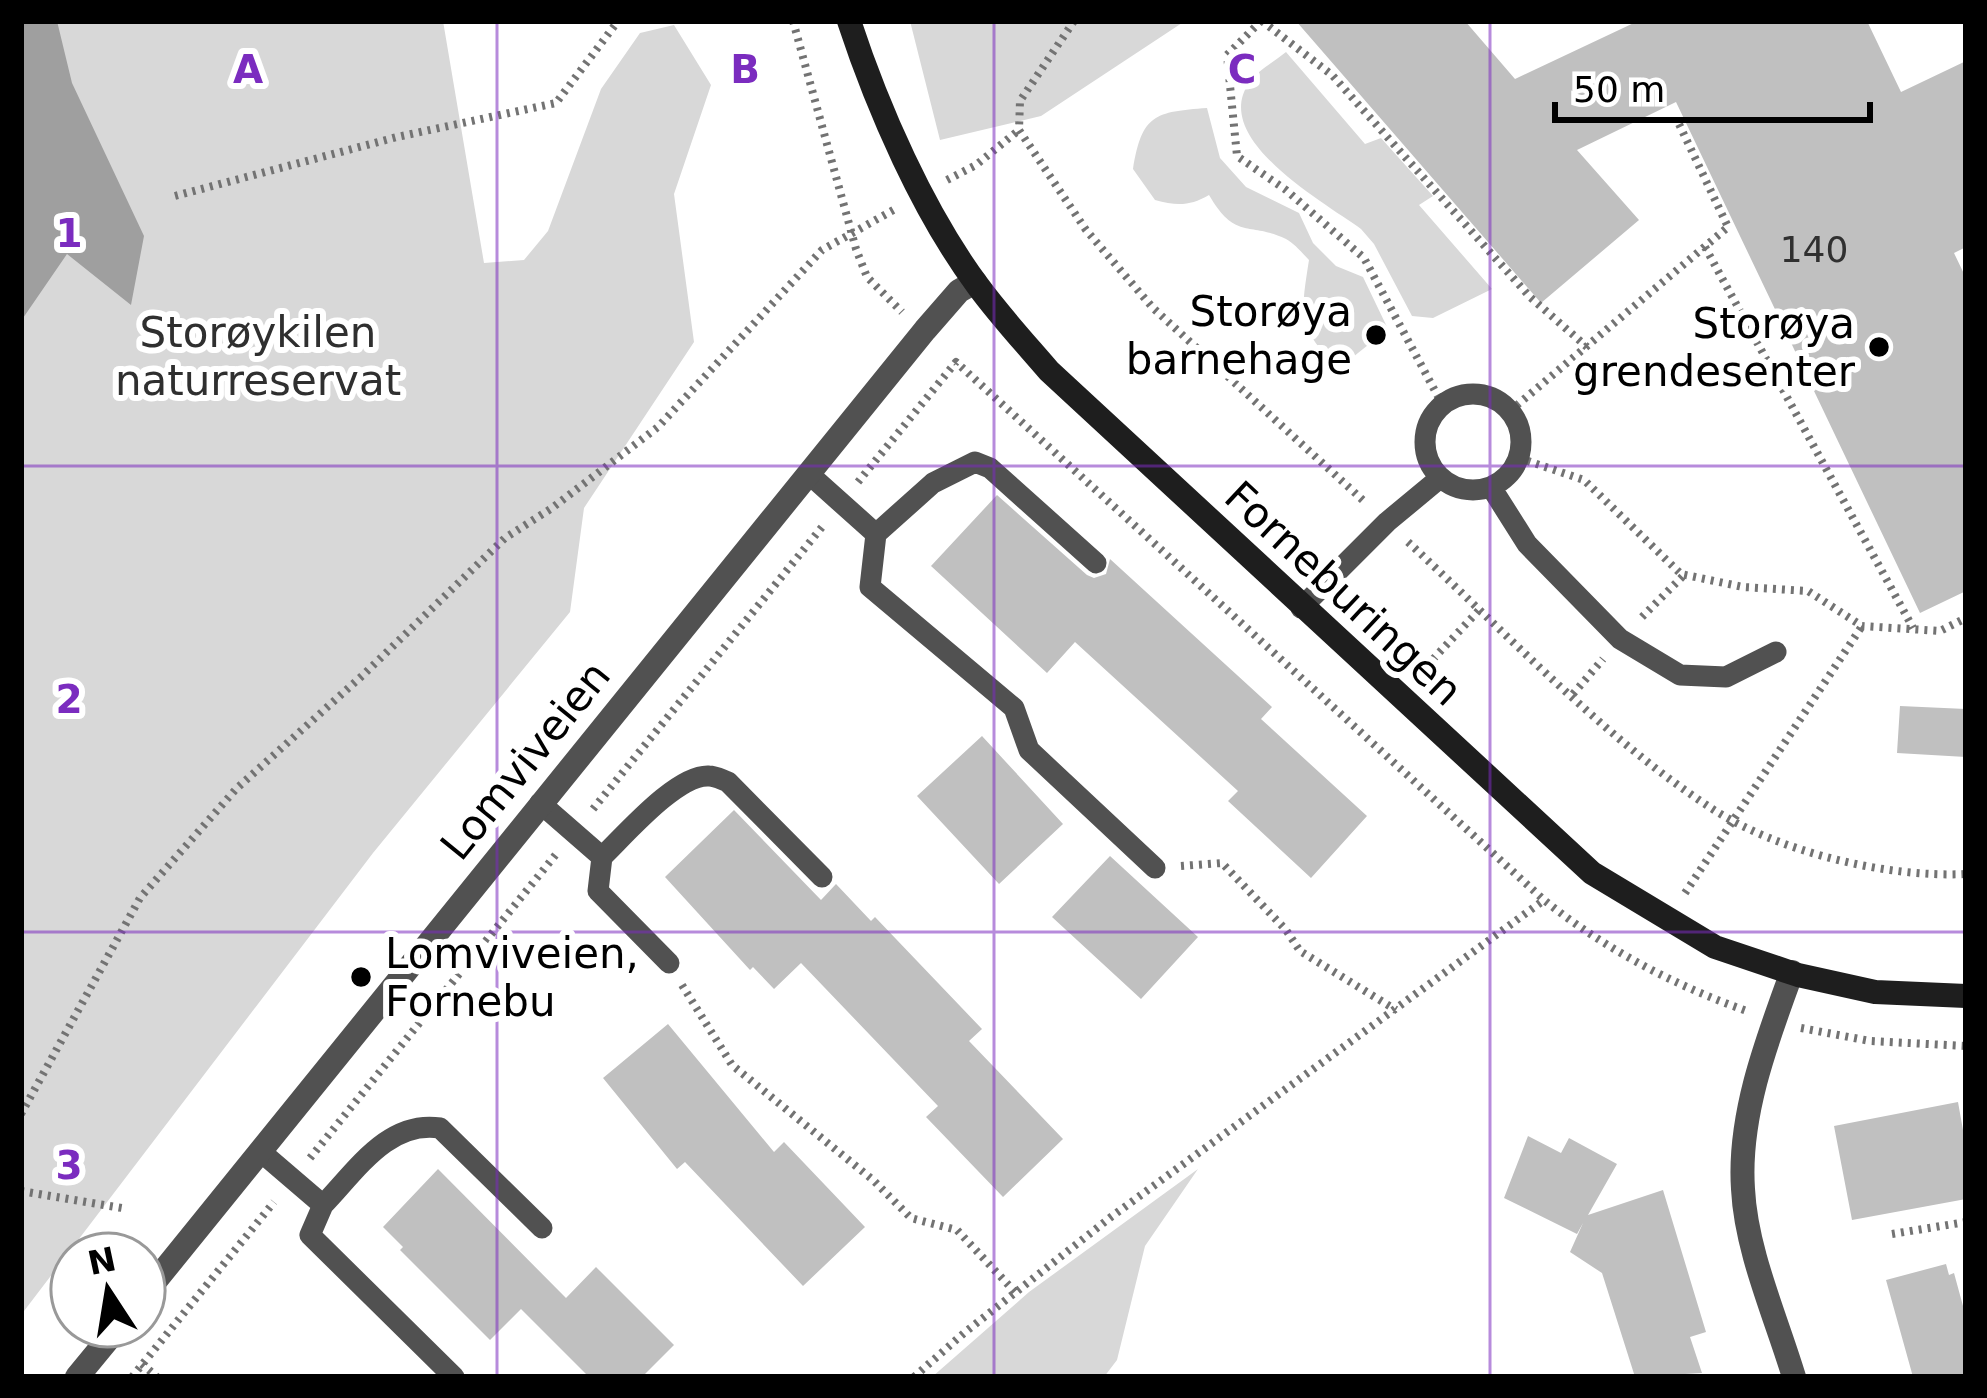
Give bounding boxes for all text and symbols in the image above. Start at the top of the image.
text: A [233,47,263,92]
text: B [730,47,760,92]
text: C [1228,47,1256,92]
scale bar [1555,48,1870,122]
text: 50 m [1573,69,1665,110]
text: 1 [55,211,83,256]
house number: 140 [1780,229,1848,270]
place label: Storøya barnehage [1126,287,1352,384]
place label: Storøya grendesenter [1573,299,1856,396]
park label: Storøykilen naturreservat [115,308,401,405]
marker: Storøya barnehage [1363,322,1389,348]
marker: Storøya grendesenter [1866,334,1892,360]
street label: Forneburingen [1215,471,1472,715]
street label: Lomviveien [431,651,620,869]
text: 2 [55,677,83,722]
place label: Lomviveien, Fornebu [385,929,639,1026]
marker: Lomviveien, Fornebu [348,964,374,990]
text: 3 [55,1143,83,1188]
north arrow [48,1230,168,1350]
text: N [84,1239,119,1283]

